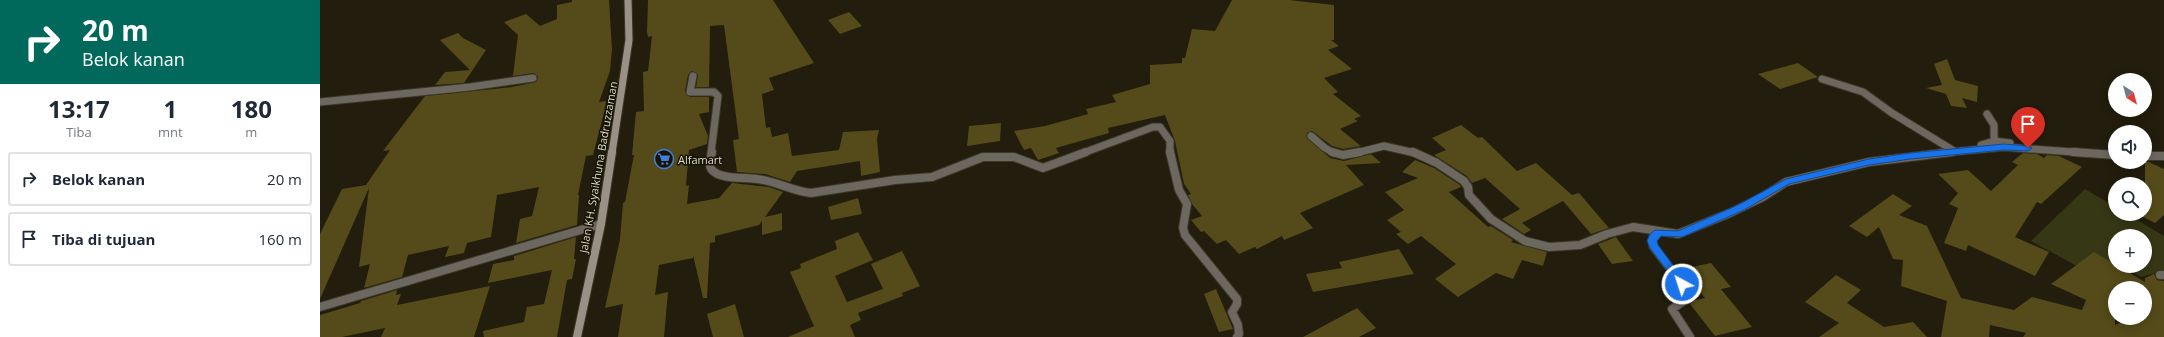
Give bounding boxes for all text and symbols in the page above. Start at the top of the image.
text: 20 m [82,11,149,49]
icon: right [16,16,68,68]
text: Belok kanan [82,47,185,71]
north arrow [2108,73,2152,117]
map controls [2108,73,2152,325]
street label: Jalan KH. Syaikhuna Badruzzaman [575,80,621,255]
text: 13:17 [48,92,110,125]
text: 1 [163,92,177,125]
text: 180 [231,92,272,125]
pin [2011,107,2045,148]
icon: arrive [2017,113,2039,135]
text: Tiba [66,123,92,141]
text: mnt [158,123,183,141]
text: m [245,123,257,141]
button: sound [2108,125,2152,169]
supermarket icon: Alfamart [653,148,675,170]
place label: Alfamart [678,152,722,167]
icon: right [18,168,40,190]
text: Belok kanan [52,169,145,189]
text: 20 m [267,169,302,189]
button: search [2108,177,2152,221]
icon: arrive [18,228,40,250]
text: Tiba di tujuan [52,229,155,249]
text: 160 m [258,229,302,249]
button: + [2108,229,2152,273]
position arrow [1661,263,1703,305]
button: − [2108,281,2152,325]

